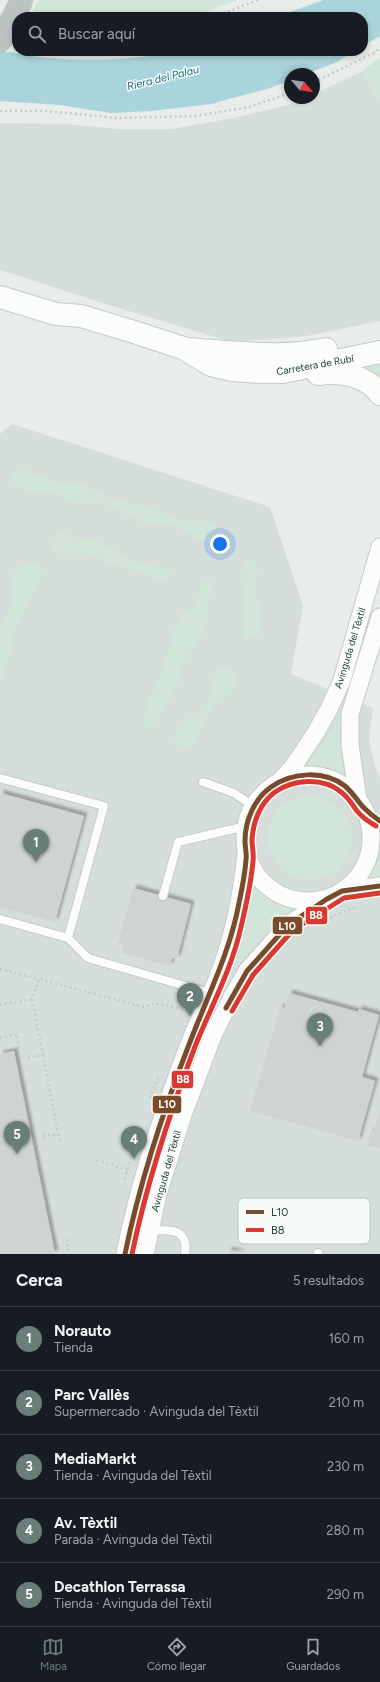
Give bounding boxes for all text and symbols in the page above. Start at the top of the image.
search box [12,12,368,56]
icon: search [26,23,48,45]
text: Buscar aquí [58,25,135,43]
water label: Riera del Palau [126,63,200,93]
north arrow [284,68,320,104]
street label: Carretera de Rubí [275,352,355,378]
your location [210,534,230,554]
street label: Avinguda del Tèxtil [332,606,368,690]
pin: 1 [23,829,49,862]
line badge: B8 [305,906,328,925]
text: B8 [309,909,323,922]
line badge: L10 [272,916,303,935]
text: L10 [278,920,296,933]
pin: 2 [177,983,203,1016]
pin: 3 [307,1013,333,1046]
line badge: B8 [171,1070,194,1089]
text: B8 [176,1073,190,1086]
line badge: L10 [152,1095,182,1114]
text: L10 [158,1098,176,1111]
pin: 5 [4,1121,30,1154]
pin: 4 [121,1126,147,1159]
street label: Avinguda del Tèxtil [148,1129,184,1213]
legend [238,1198,370,1244]
text: L10 [271,1206,288,1219]
text: B8 [271,1224,285,1237]
text: Cerca [16,1270,63,1290]
text: 5 resultados [293,1273,364,1288]
text: Norauto [54,1322,111,1340]
text: 1 [26,1331,32,1346]
text: 160 m [329,1331,364,1346]
text: Tienda [54,1340,93,1355]
text: Parc Vallès [54,1386,129,1404]
text: 2 [25,1395,33,1410]
text: 210 m [329,1395,364,1410]
text: Supermercado · Avinguda del Tèxtil [54,1404,259,1419]
text: MediaMarkt [54,1450,137,1468]
text: 3 [25,1459,33,1474]
text: 230 m [327,1459,364,1474]
text: Tienda · Avinguda del Tèxtil [54,1468,212,1483]
text: Av. Tèxtil [54,1514,117,1532]
text: 4 [25,1523,33,1538]
text: 280 m [326,1523,364,1538]
text: Parada · Avinguda del Tèxtil [54,1532,212,1547]
text: Decathlon Terrassa [54,1578,185,1596]
text: 5 [25,1587,33,1602]
text: 290 m [327,1587,364,1602]
text: Tienda · Avinguda del Tèxtil [54,1596,212,1611]
tab: Mapa [40,1636,67,1673]
tab: Cómo llegar [147,1636,206,1673]
tab: Guardados [286,1636,340,1673]

